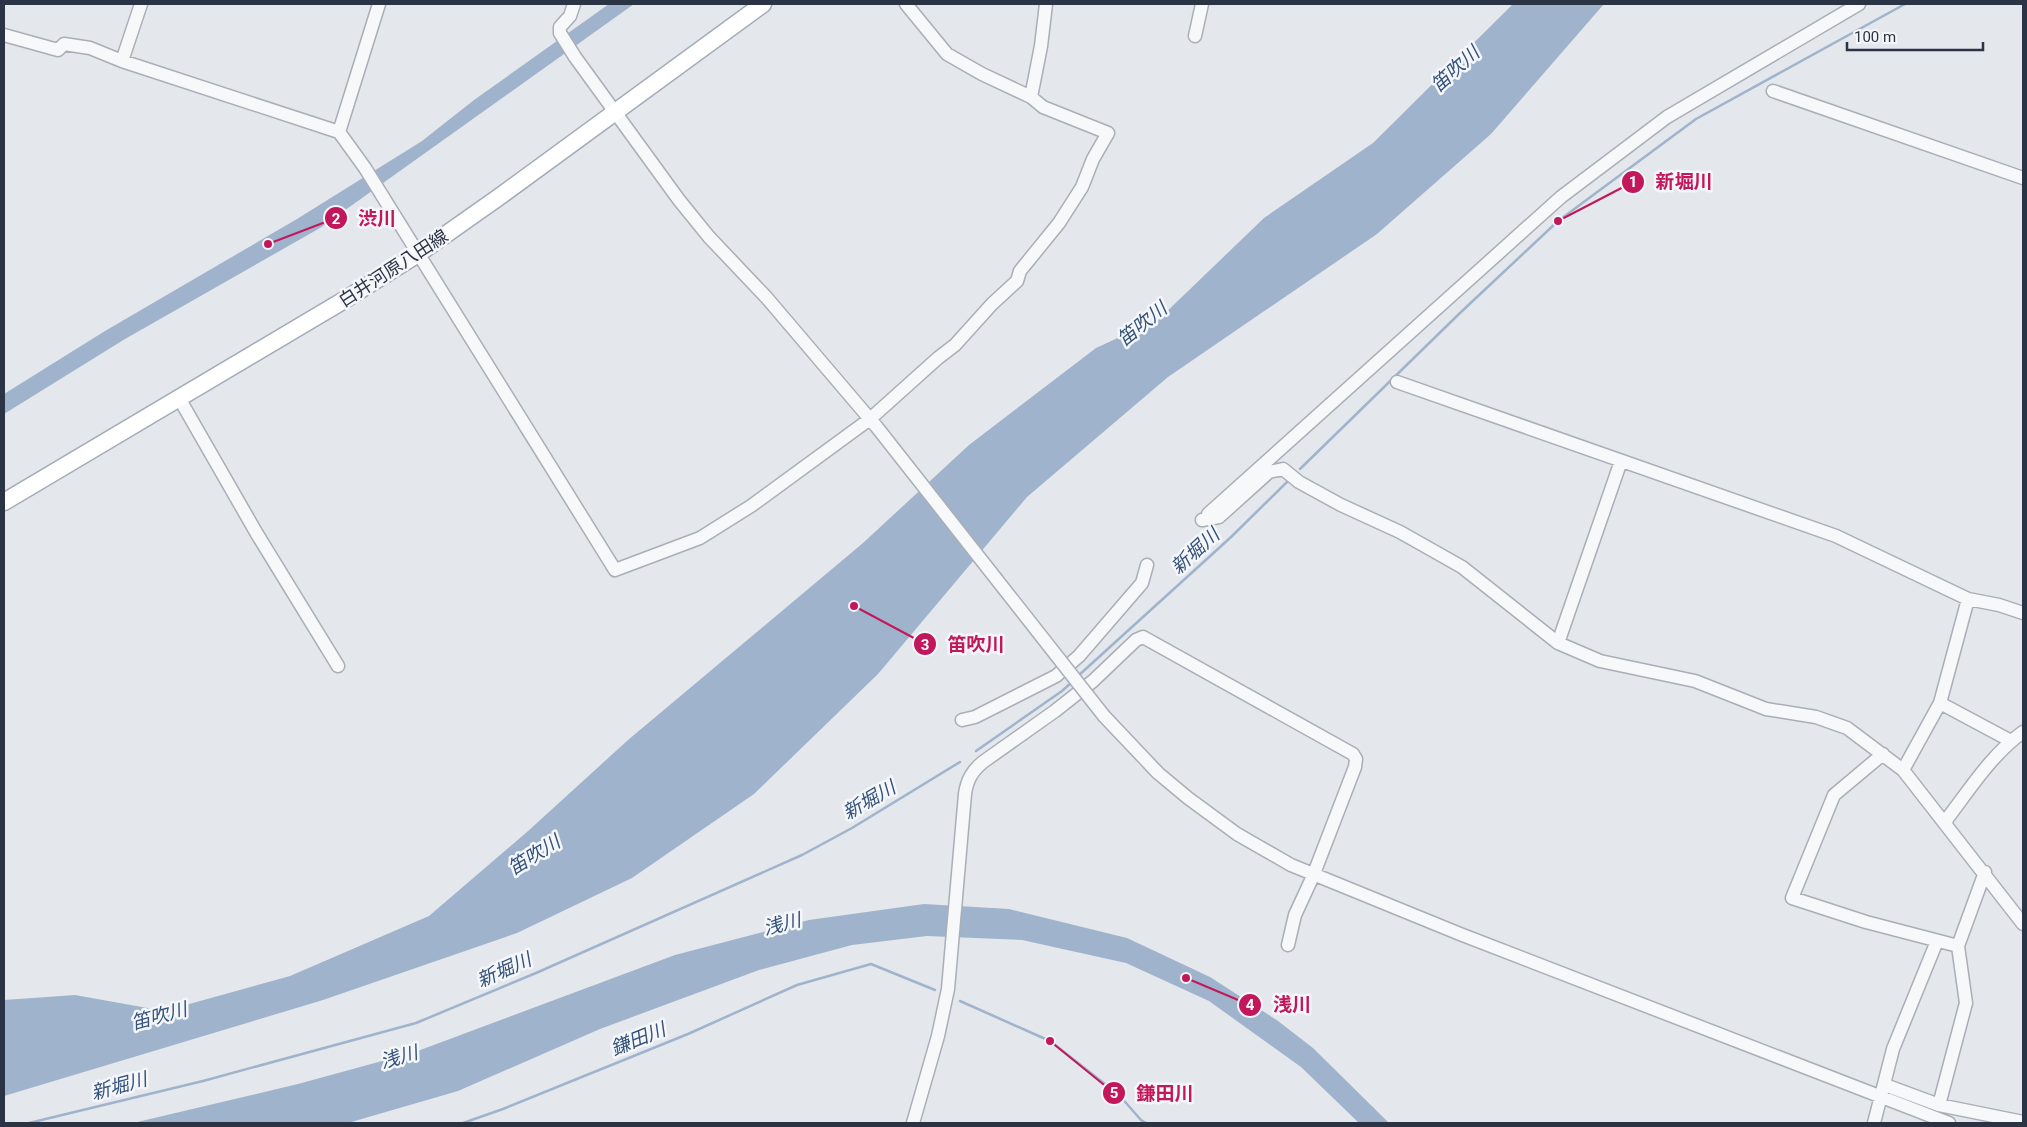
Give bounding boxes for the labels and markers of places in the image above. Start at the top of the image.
callout: 新堀川 [1620,165,1722,199]
callout: 渋川 [323,201,406,235]
callout: 笛吹川 [912,627,1014,661]
callout: 浅川 [1238,988,1321,1022]
callout: 鎌田川 [1101,1076,1203,1110]

